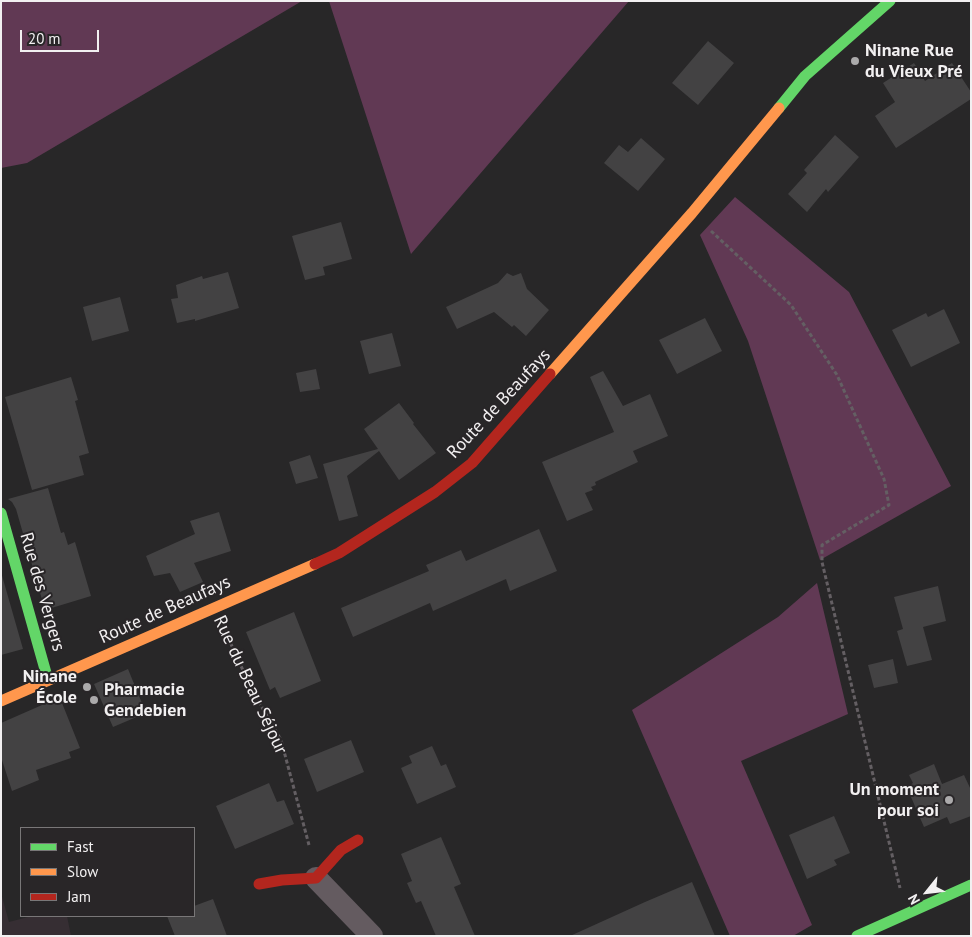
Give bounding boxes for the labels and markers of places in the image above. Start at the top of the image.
place label: Ninane Rue du Vieux Pré [865,40,963,82]
marker: Ninane Rue du Vieux Pré [849,55,861,67]
place label: Ninane École [23,666,77,709]
place label: Pharmacie Gendebien [104,679,186,722]
marker: Ninane École [81,681,93,693]
marker: Pharmacie Gendebien [88,694,100,706]
place label: Un moment pour soi [849,779,939,822]
marker: Un moment pour soi [943,794,955,806]

